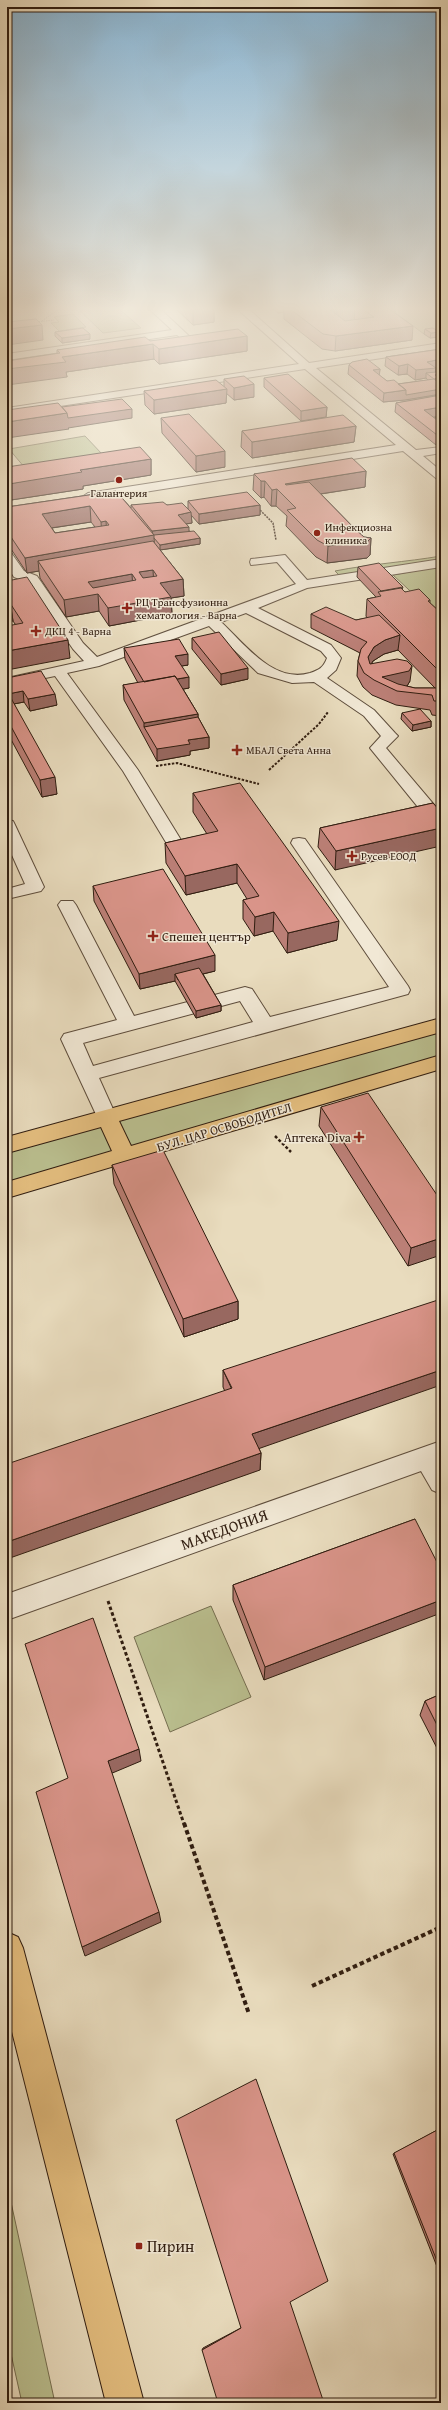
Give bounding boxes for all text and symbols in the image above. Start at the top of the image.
marker: Галантерия [114,475,124,485]
place label: Галантерия [91,485,148,501]
place label: Инфекциозна клиника [325,519,393,548]
marker: Инфекциозна клиника [312,528,322,538]
place label: РЦ Трансфузионна хематология - Варна [136,594,238,623]
marker: РЦ Трансфузионна хематология - Варна [121,602,133,614]
place label: ДКЦ 4 - Варна [44,623,112,639]
marker: ДКЦ 4 - Варна [30,625,42,637]
place label: МБАЛ Света Анна [246,742,332,758]
marker: МБАЛ Света Анна [231,744,243,756]
place label: Русев ЕООД [361,848,416,864]
marker: Русев ЕООД [346,850,358,862]
place label: Спешен център [162,927,251,946]
marker: Спешен център [147,930,159,942]
street label: БУЛ. ЦАР ОСВОБОДИТЕЛ [154,1097,294,1157]
place label: Аптека Diva [284,1128,352,1147]
marker: Аптека Diva [354,1132,364,1142]
street label: МАКЕДОНИЯ [177,1502,271,1556]
place label: Пирин [147,2234,194,2258]
marker: Пирин [134,2241,144,2251]

